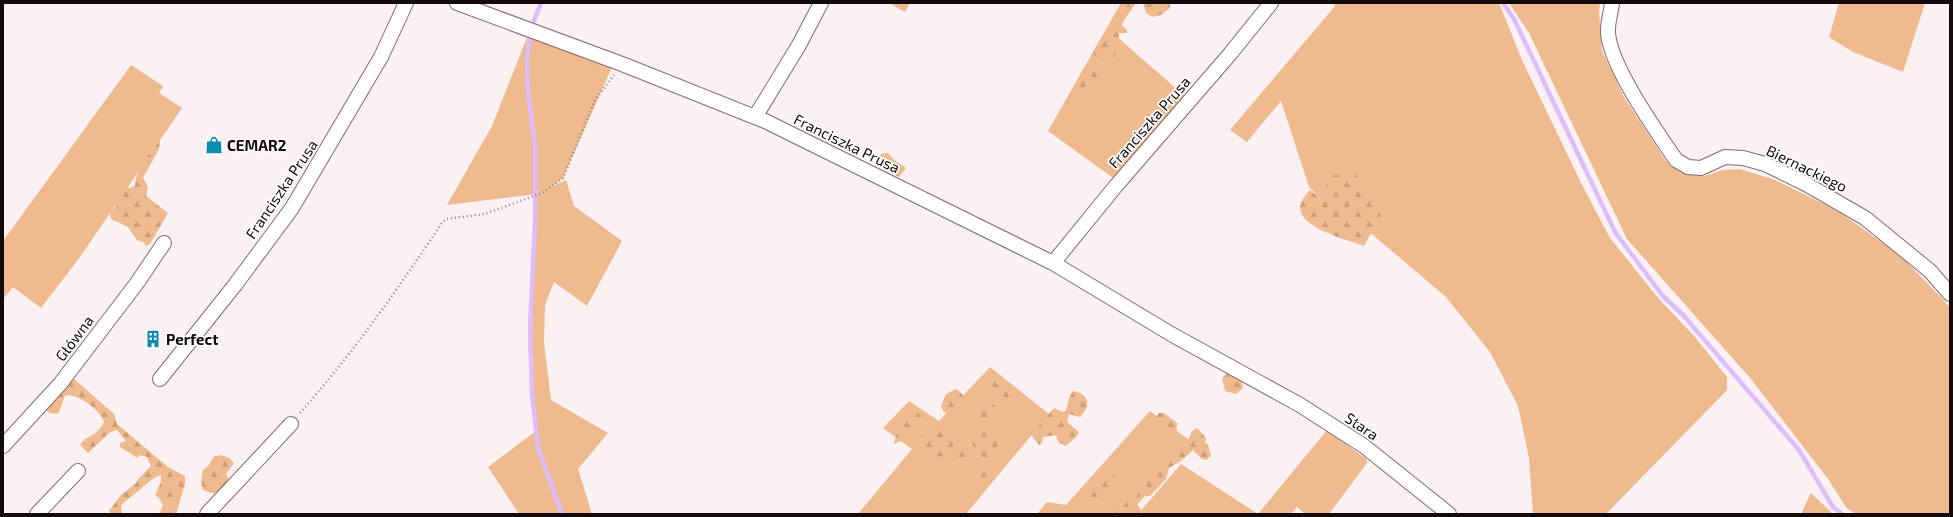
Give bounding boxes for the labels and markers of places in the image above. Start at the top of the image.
shop icon: CEMAR2 [204,135,224,155]
place label: CEMAR2 [227,136,287,154]
building icon: Perfect [143,329,163,349]
place label: Perfect [166,330,218,348]

